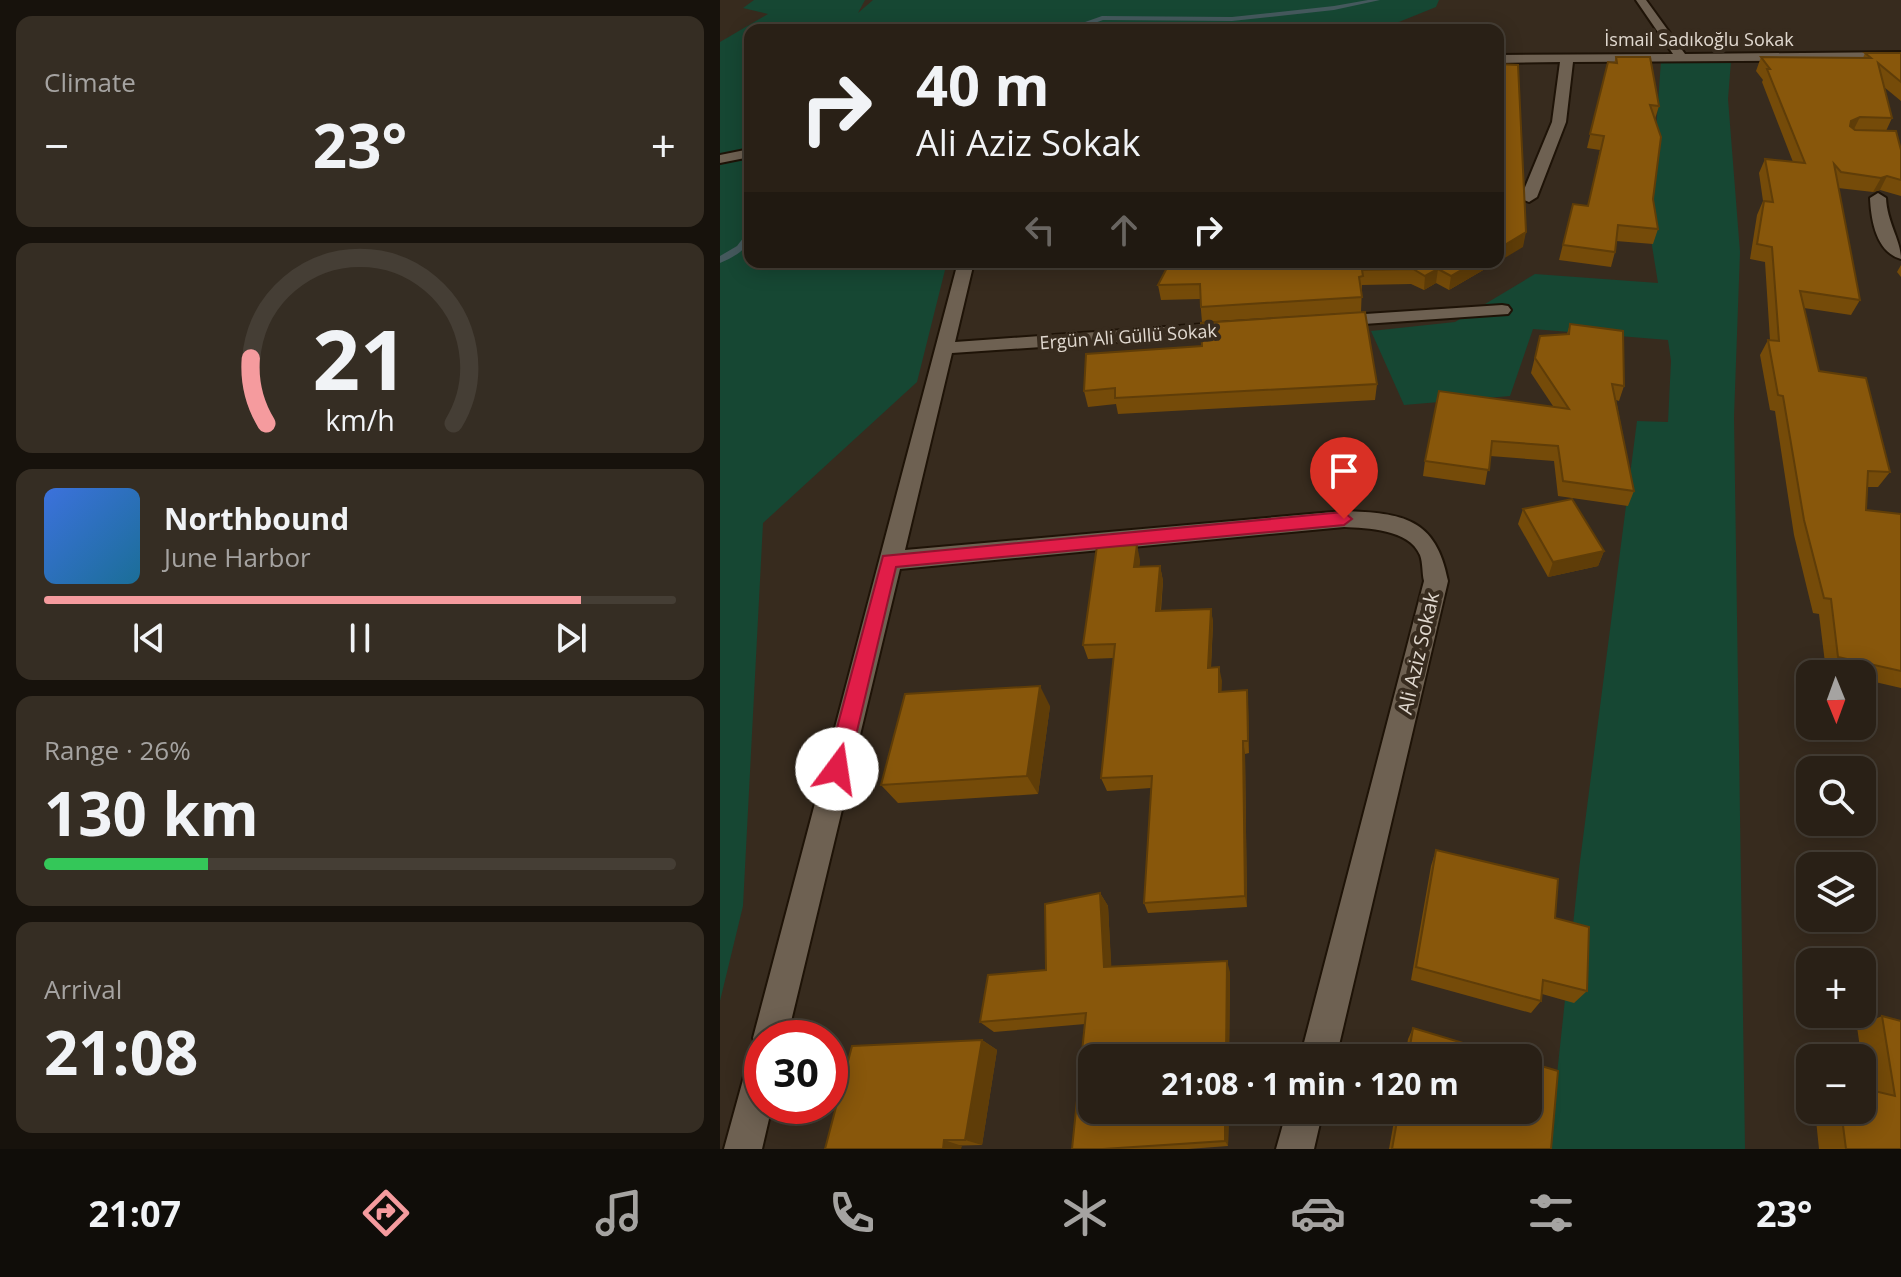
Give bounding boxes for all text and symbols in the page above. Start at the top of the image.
street label: İsmail Sadıkoğlu Sokak [1604,27,1794,51]
text: 40 m [916,46,1050,122]
icon: right [784,56,888,160]
text: Climate [44,64,136,100]
text: 23° [313,104,407,186]
text: − [44,115,69,175]
text: + [651,115,676,175]
text: Ali Aziz Sokak [916,118,1140,167]
icon: left [1018,208,1062,252]
icon: ahead [1102,208,1146,252]
icon: right [1186,208,1230,252]
text: 21 [312,300,408,413]
street label: Ergün Ali Güllü Sokak [1039,318,1218,354]
text: km/h [325,400,395,439]
pin [1310,437,1378,519]
icon: arrive [1322,449,1366,493]
text: Northbound [164,498,349,539]
text: June Harbor [164,539,311,575]
street label: Ali Aziz Sokak [1391,589,1445,717]
icon: previous [127,616,171,660]
icon: pause [338,616,382,660]
icon: next [549,616,593,660]
north arrow [1796,660,1876,740]
map controls [1796,660,1876,1124]
position arrow [795,727,879,811]
text: Range · 26% [44,732,191,768]
button: search [1796,756,1876,836]
text: 130 km [44,772,259,854]
button: layers [1796,852,1876,932]
button: + [1796,948,1876,1028]
text: Arrival [44,971,122,1007]
text: 21:08 [44,1011,198,1093]
speed limit sign: 30 [744,1020,848,1124]
button: − [1796,1044,1876,1124]
text: 21:08 · 1 min · 120 m [1161,1063,1459,1104]
icon: directions [358,1185,414,1241]
icon: music [591,1185,647,1241]
icon: phone [824,1185,880,1241]
icon: climate [1057,1185,1113,1241]
icon: car [1290,1185,1346,1241]
icon: filters [1523,1185,1579,1241]
text: 21:07 [88,1189,181,1238]
text: 23° [1756,1189,1812,1238]

